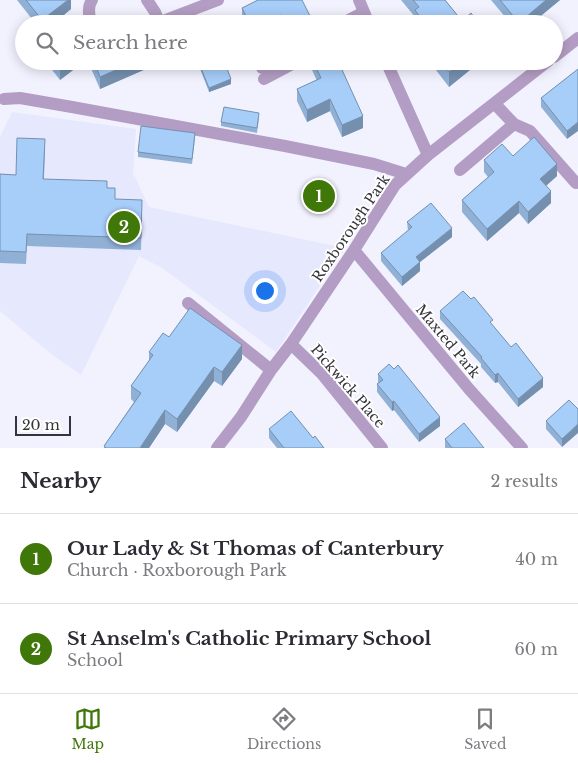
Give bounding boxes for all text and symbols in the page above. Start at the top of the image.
search box [15,15,563,70]
icon: search [33,29,61,57]
text: Search here [73,31,188,54]
street label: Roxborough Park [308,170,394,285]
pin: 1 [303,177,335,215]
pin: 2 [108,208,140,246]
your location [252,278,278,304]
street label: Maxted Park [412,300,484,382]
street label: Pickwick Place [307,341,389,431]
scale bar [15,413,71,436]
text: 20 m [22,416,60,434]
text: Nearby [20,468,101,494]
text: 2 results [490,471,558,491]
text: Our Lady & St Thomas of Canterbury [67,537,444,560]
text: 1 [33,549,39,569]
text: 40 m [515,549,558,569]
text: Church · Roxborough Park [67,560,287,580]
text: St Anselm's Catholic Primary School [67,627,431,650]
text: 2 [31,639,41,659]
text: 60 m [515,639,558,659]
text: School [67,650,123,670]
tab: Map [71,705,104,753]
tab: Directions [247,705,321,753]
tab: Saved [464,705,507,753]

